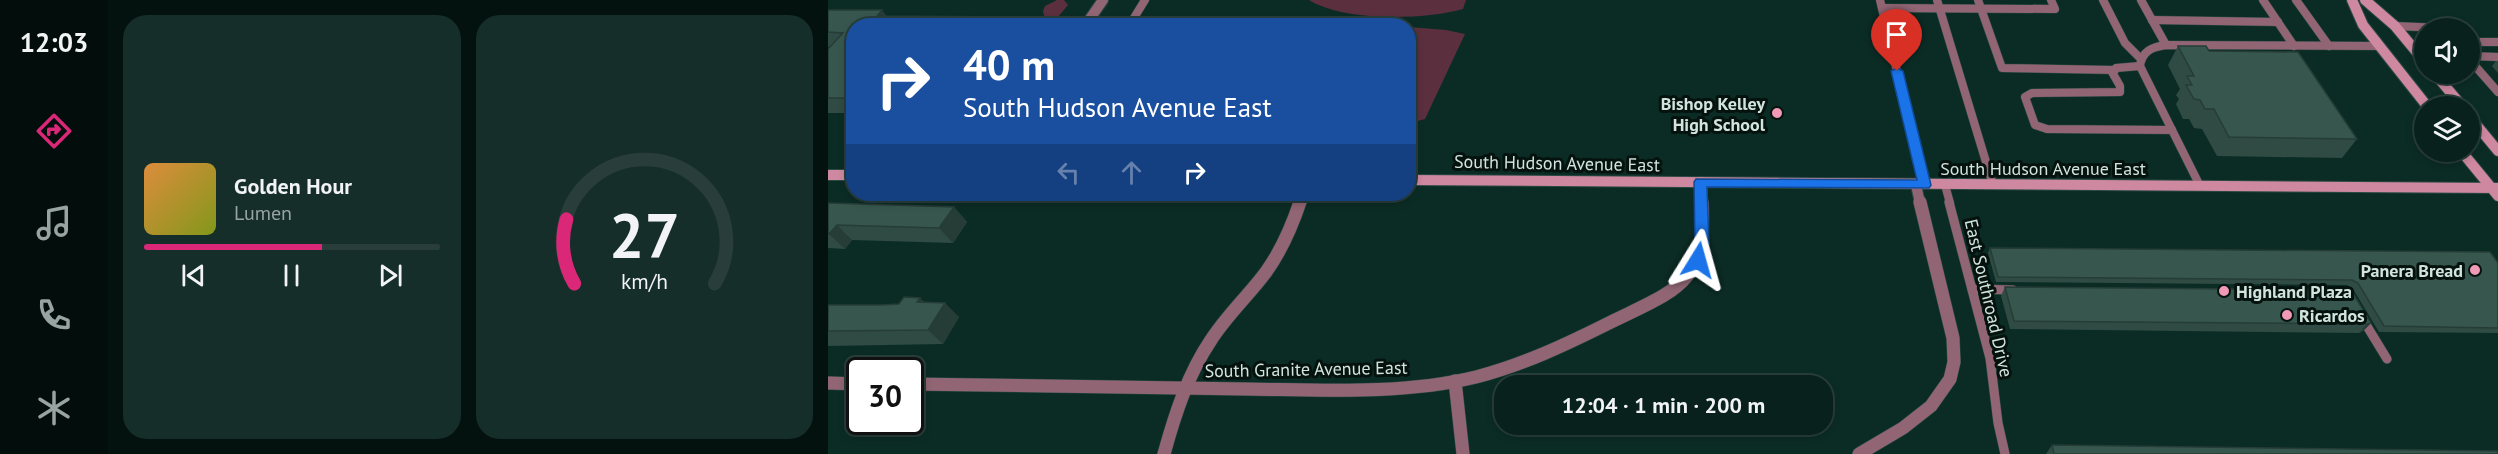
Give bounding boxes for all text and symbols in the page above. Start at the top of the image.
pin [1871,9,1922,71]
icon: arrive [1880,18,1913,51]
map controls [2414,18,2480,162]
button: sound [2414,18,2480,84]
text: 12:03 [20,25,88,59]
text: 40 m [963,37,1055,92]
icon: right [864,42,942,120]
text: South Hudson Avenue East [963,90,1272,124]
place label: Bishop Kelley High School [1661,92,1766,136]
button: layers [2414,96,2480,162]
marker: Bishop Kelley High School [1770,106,1784,120]
icon: directions [33,110,75,152]
street label: South Hudson Avenue East [1454,150,1660,176]
icon: left [1052,156,1085,189]
icon: ahead [1115,156,1148,189]
icon: right [1178,156,1211,189]
street label: South Hudson Avenue East [1940,157,2146,180]
text: Golden Hour [234,172,352,200]
text: 27 [609,194,680,275]
text: Lumen [234,200,292,226]
icon: music [33,202,75,244]
street label: East Southroad Drive [1960,217,2018,379]
position arrow [1666,228,1730,292]
icon: previous [177,259,210,292]
icon: pause [275,259,308,292]
icon: next [374,259,407,292]
place label: Panera Bread [2361,259,2463,282]
marker: Panera Bread [2468,263,2482,277]
text: km/h [621,267,668,295]
place label: Highland Plaza [2236,280,2352,303]
marker: Highland Plaza [2217,284,2231,298]
icon: phone [33,294,75,336]
place label: Ricardos [2299,304,2365,327]
marker: Ricardos [2280,308,2294,322]
street label: South Granite Avenue East [1204,356,1408,382]
speed limit sign: 30 [846,357,924,435]
icon: climate [33,387,75,429]
text: 12:04 · 1 min · 200 m [1562,391,1765,419]

